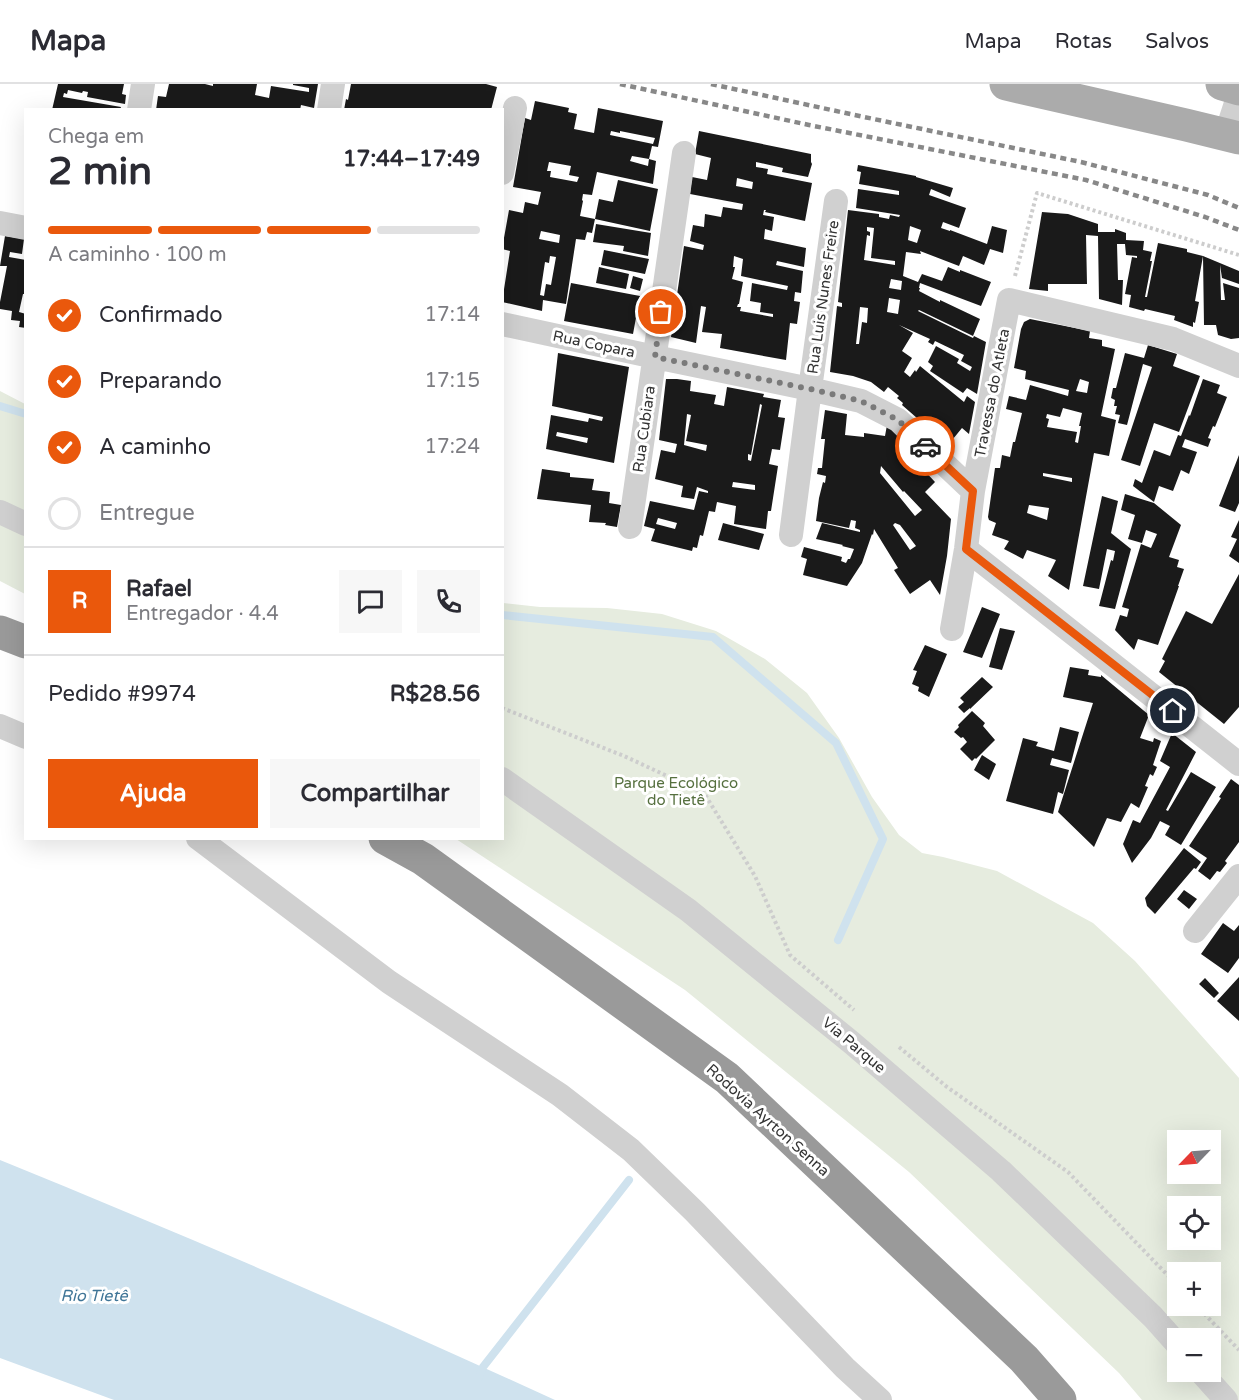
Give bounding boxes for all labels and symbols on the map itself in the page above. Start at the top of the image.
street label: Rua Luis Nunes Freire [803,219,843,375]
pin [635,286,686,337]
street label: Rua Copara [551,327,637,361]
street label: Travessa do Atleta [971,327,1013,459]
street label: Rua Cubiara [629,384,659,474]
courier [895,416,955,476]
pin [1147,685,1198,736]
park label: Parque Ecológico do Tietê [614,774,738,809]
street label: Via Parque [819,1013,889,1077]
street label: Rodovia Ayrton Senna [703,1060,833,1180]
north arrow [1167,1130,1221,1184]
water label: Rio Tietê [61,1286,128,1306]

